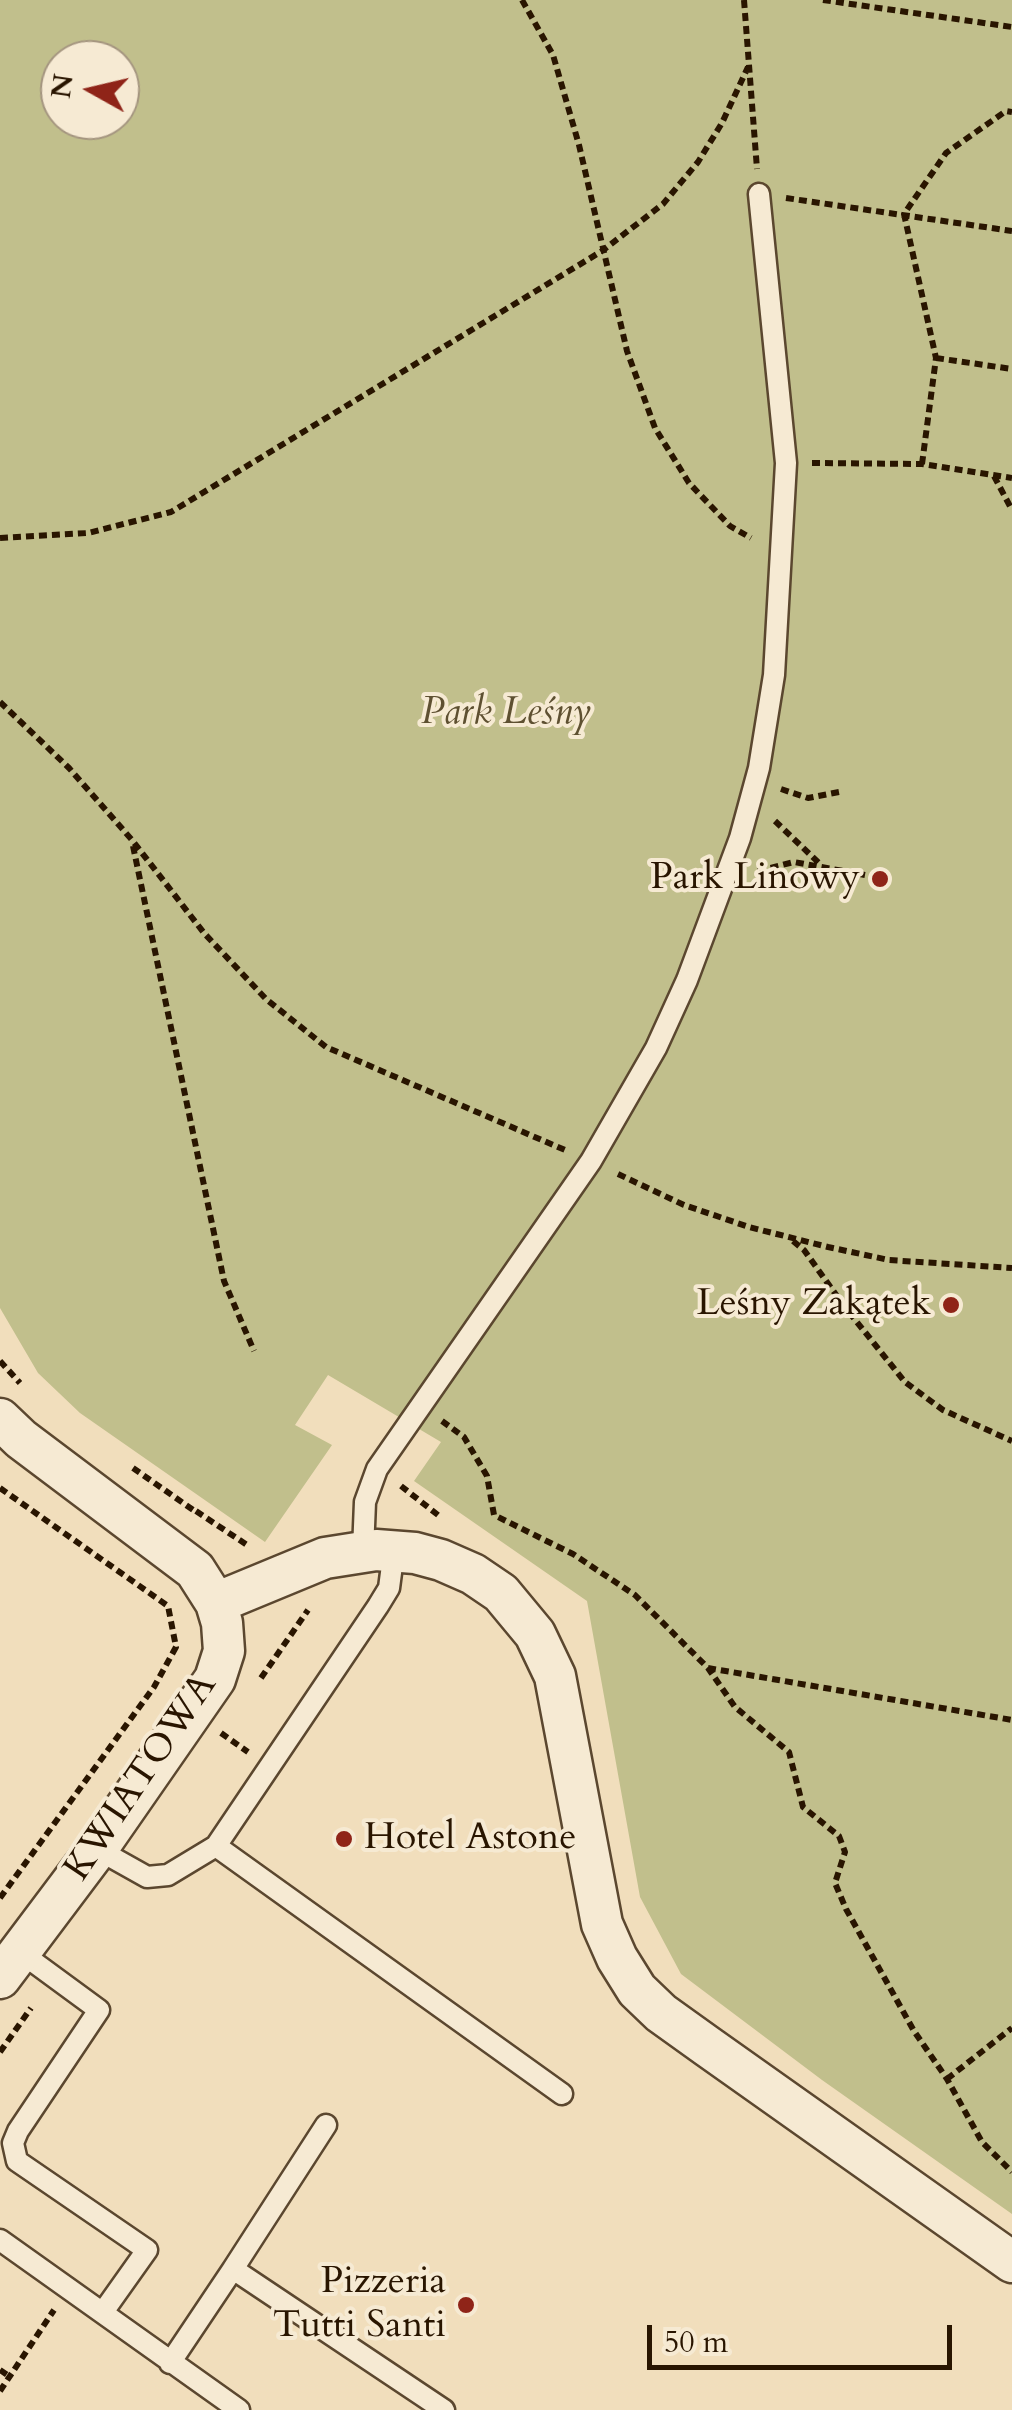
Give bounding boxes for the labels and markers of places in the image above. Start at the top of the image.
place label: Park Linowy [650,856,860,902]
marker: Park Linowy [869,868,891,890]
place label: Leśny Zakątek [697,1282,931,1328]
marker: Leśny Zakątek [940,1294,962,1316]
place label: Hotel Astone [364,1816,577,1862]
marker: Hotel Astone [333,1828,355,1850]
place label: Pizzeria Tutti Santi [273,2260,446,2350]
marker: Pizzeria Tutti Santi [455,2294,477,2316]

